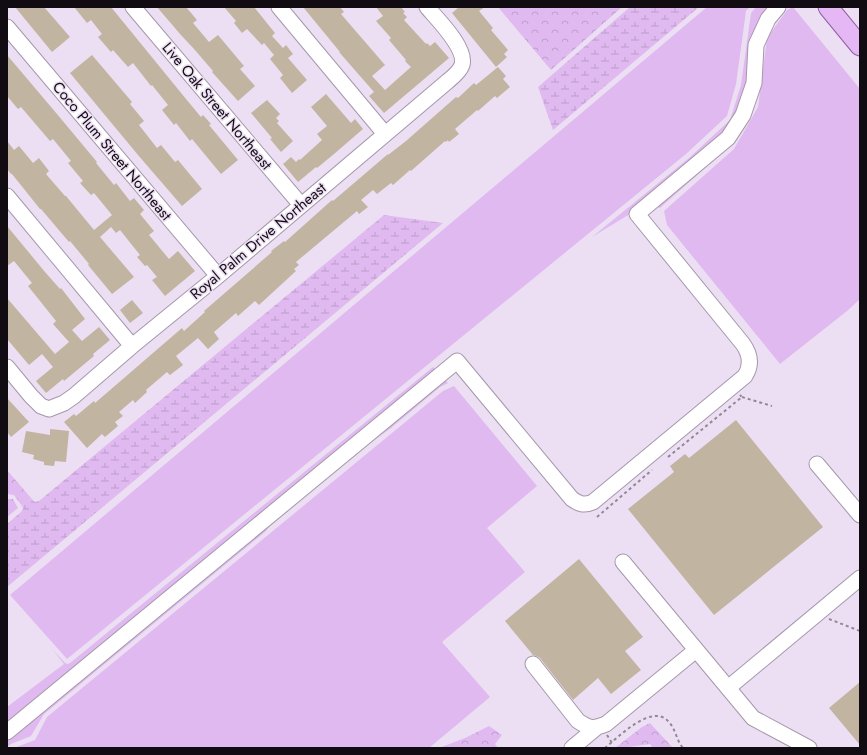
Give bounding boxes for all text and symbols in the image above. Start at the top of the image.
street label: Live Oak Street Northeast [157,37,277,175]
street label: Coco Plum Street Northeast [47,77,177,226]
street label: Royal Palm Drive Northeast [185,177,331,305]

